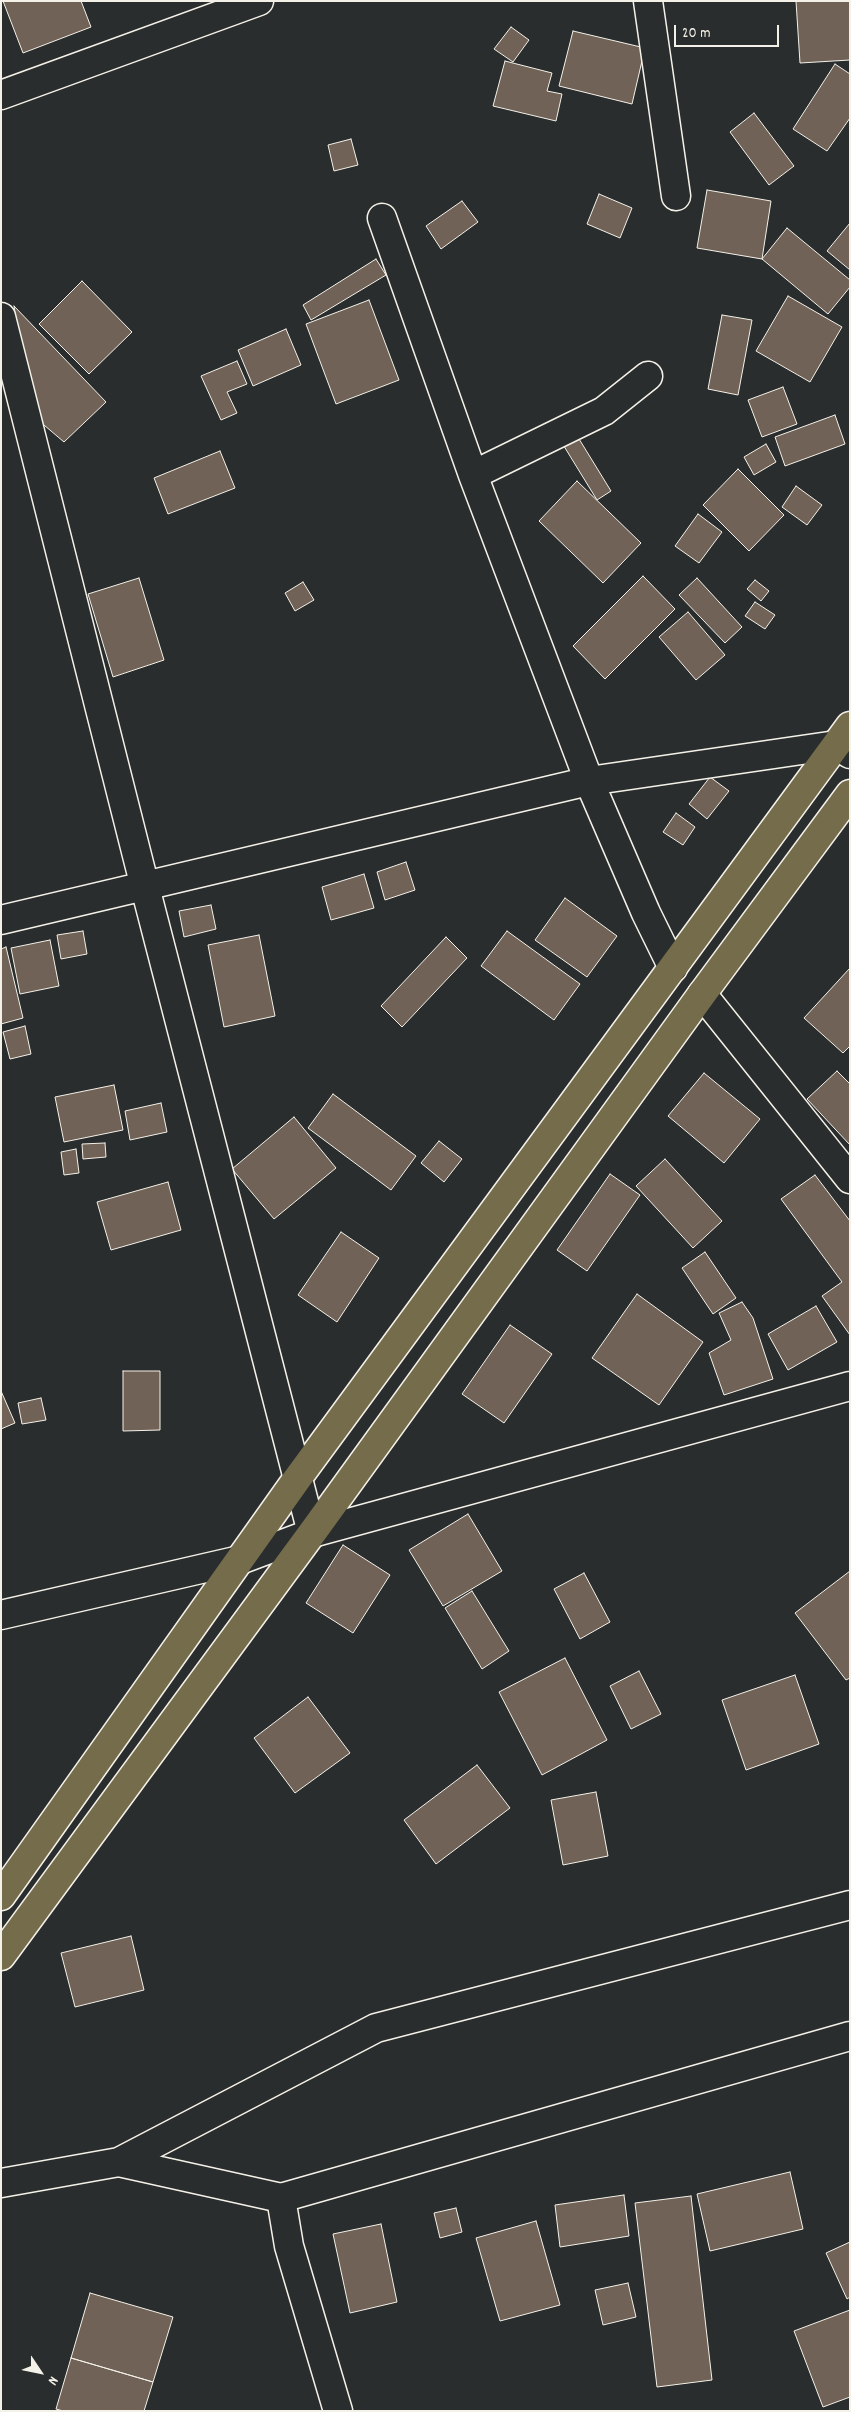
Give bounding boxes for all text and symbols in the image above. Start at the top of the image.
scale bar [676,15,781,47]
text: 20 m [682,23,710,45]
north arrow [15,2347,65,2397]
text: N [42,2372,63,2389]

